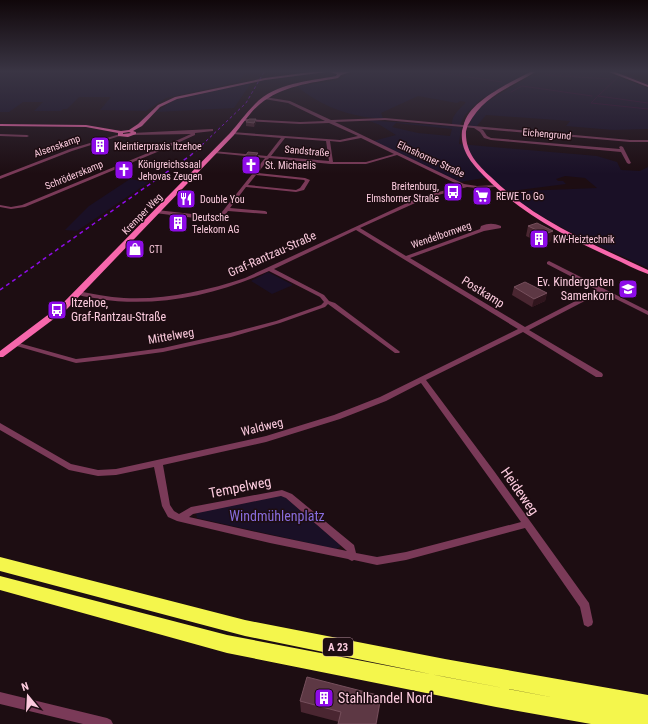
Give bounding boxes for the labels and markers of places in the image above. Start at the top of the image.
building icon: Kleintierpraxis Itzehoe [89,135,111,157]
place label: Kleintierpraxis Itzehoe [114,141,202,152]
church icon: St. Michaelis [240,154,262,176]
church icon: Königreichssaal Jehovas Zeugen [113,159,135,181]
place label: Königreichssaal Jehovas Zeugen [138,159,202,182]
place label: St. Michaelis [265,160,316,171]
place label: Breitenburg, Elmshorner Straße [366,181,439,204]
bus stop icon: Breitenburg, Elmshorner Straße [442,181,464,203]
supermarket icon: REWE To Go [471,185,493,207]
restaurant icon: Double You [175,188,197,210]
place label: REWE To Go [496,191,544,202]
place label: Double You [200,194,245,205]
building icon: Deutsche Telekom AG [167,212,189,234]
place label: Deutsche Telekom AG [192,212,239,235]
building icon: KW-Heiztechnik [528,228,550,250]
place label: KW-Heiztechnik [553,234,615,245]
shop icon: CTI [124,238,146,260]
place label: CTI [149,244,162,255]
place label: Ev. Kindergarten Samenkorn [537,275,614,303]
school or university icon: Ev. Kindergarten Samenkorn [617,278,639,300]
place label: Itzehoe, Graf-Rantzau-Straße [71,296,167,324]
bus stop icon: Itzehoe, Graf-Rantzau-Straße [46,299,68,321]
building icon: Stahlhandel Nord [313,687,335,709]
place label: Stahlhandel Nord [338,690,433,706]

